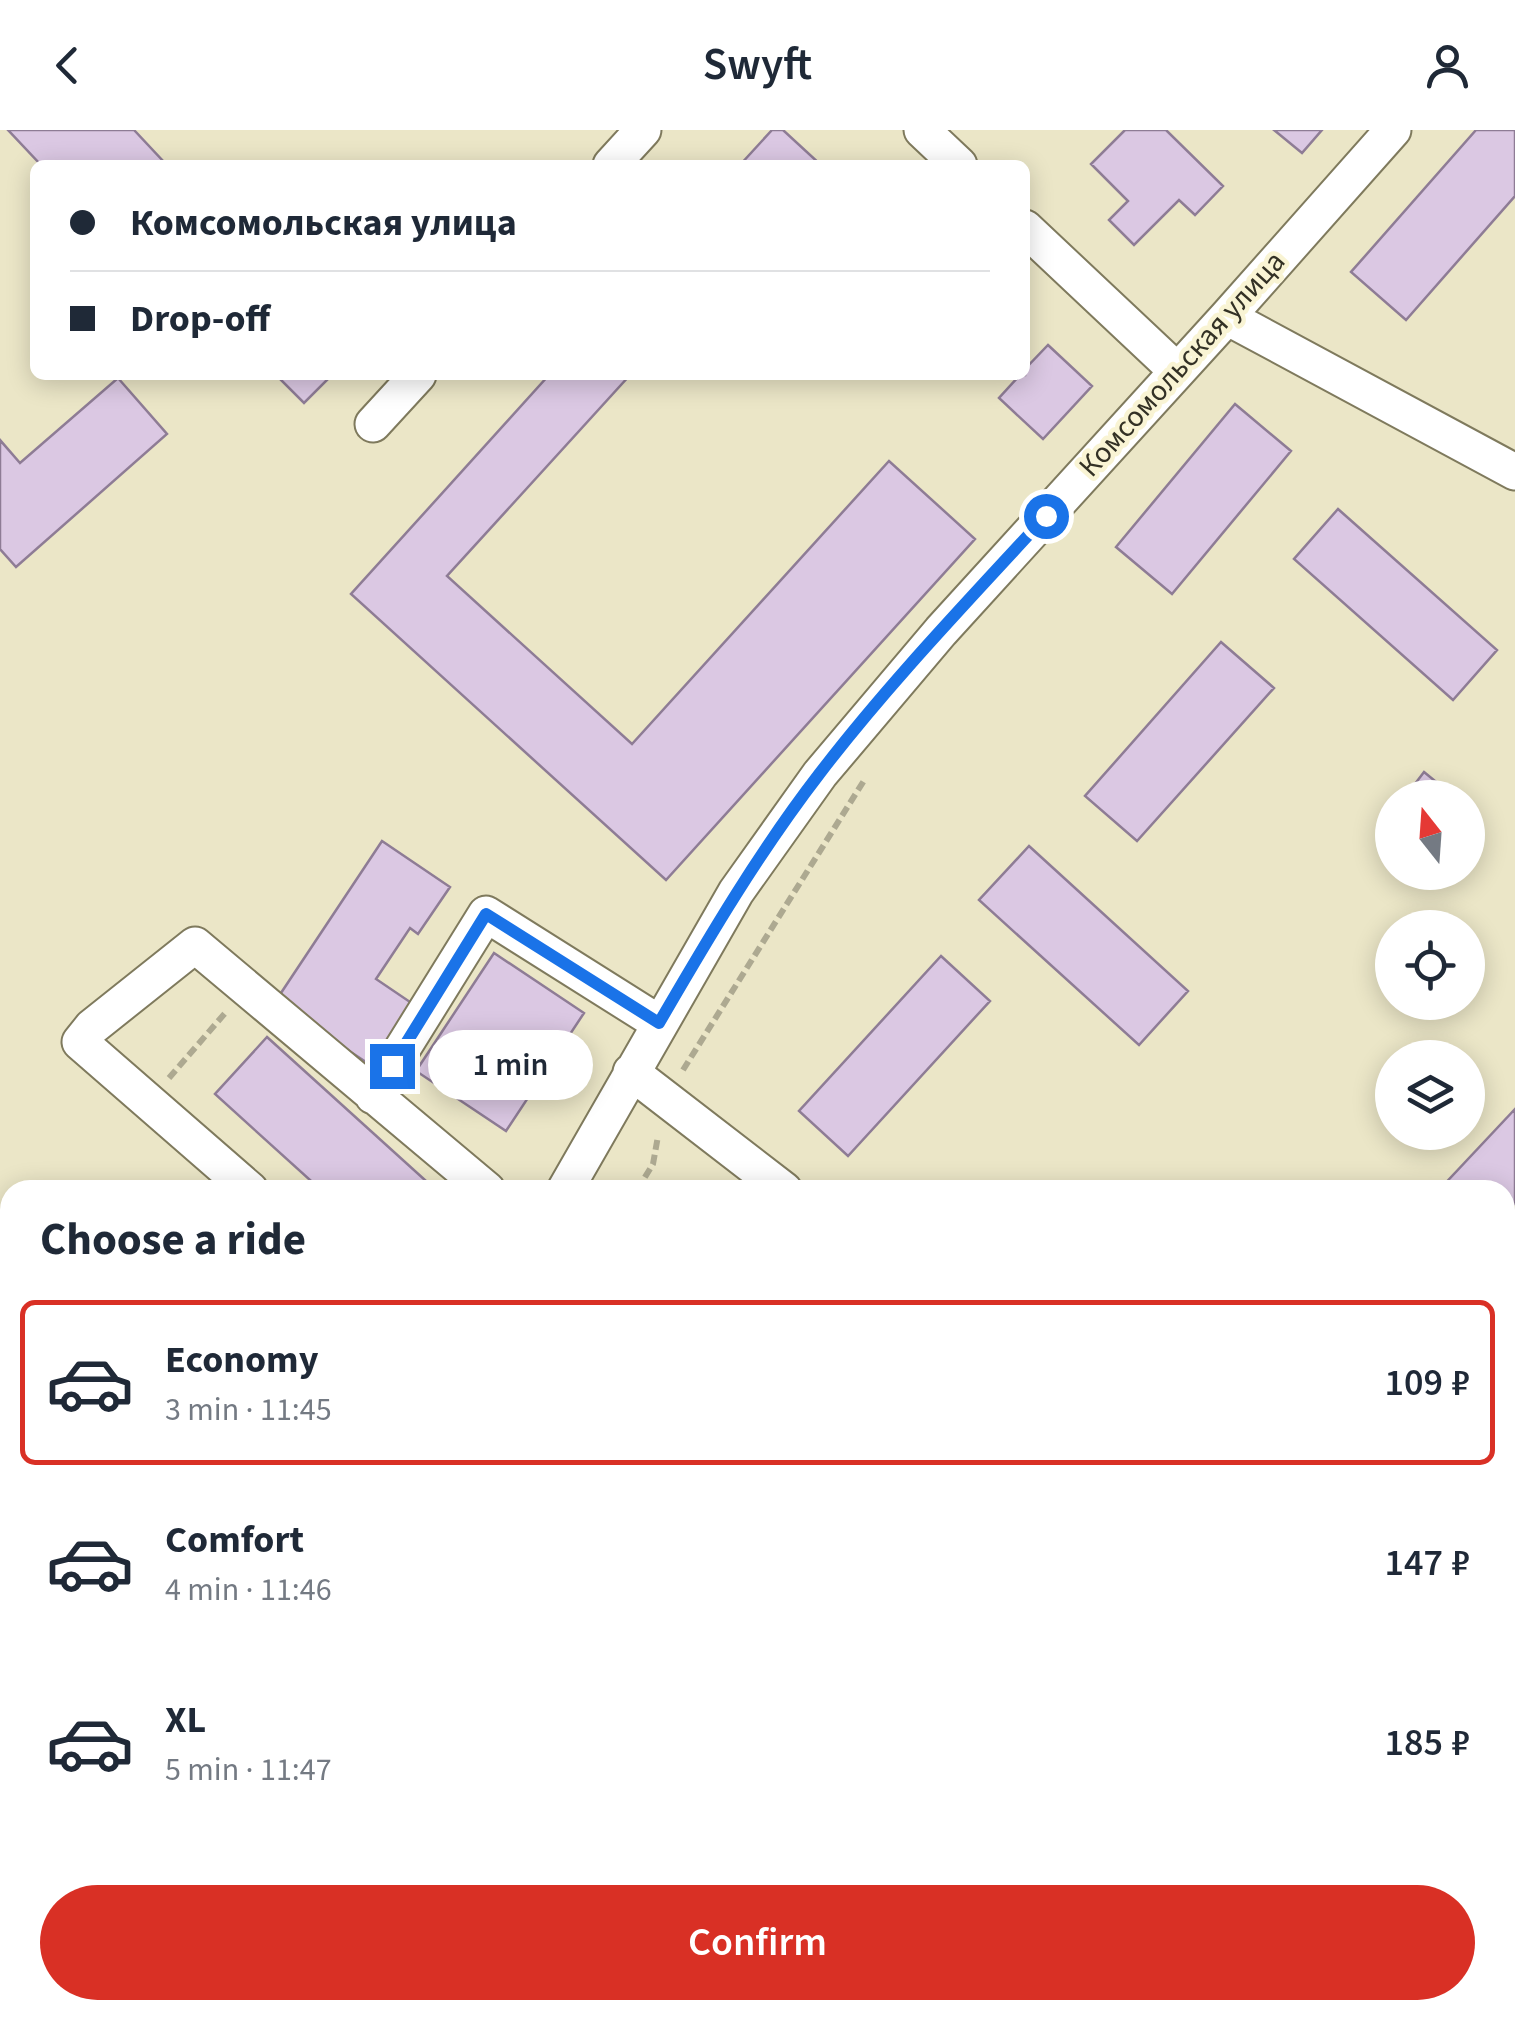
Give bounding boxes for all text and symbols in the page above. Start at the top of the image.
text: Swyft [703,33,812,97]
icon: back [40,38,95,93]
icon: person [1420,38,1475,93]
text: Комсомольская улица [130,196,517,250]
street label: Комсомольская улица [1069,241,1295,487]
text: Drop-off [130,292,270,346]
route start [1024,494,1069,539]
north arrow [1375,780,1485,890]
map controls [1375,780,1485,1150]
button: locate [1375,910,1485,1020]
callout: 1 min [427,1031,592,1101]
button: layers [1375,1040,1485,1150]
text: 1 min [472,1042,549,1088]
route end [370,1044,415,1089]
text: Choose a ride [40,1208,306,1272]
text: Economy [165,1333,318,1387]
icon: car [45,1338,135,1428]
text: 109 ₽ [1384,1356,1470,1410]
text: 3 min · 11:45 [165,1387,332,1433]
text: Comfort [165,1513,304,1567]
icon: car [45,1518,135,1608]
text: 147 ₽ [1384,1536,1470,1590]
text: 4 min · 11:46 [165,1567,332,1613]
text: XL [165,1693,206,1747]
icon: car [45,1698,135,1788]
text: 185 ₽ [1384,1716,1470,1770]
text: 5 min · 11:47 [165,1747,332,1793]
button: Confirm [40,1885,1475,2000]

